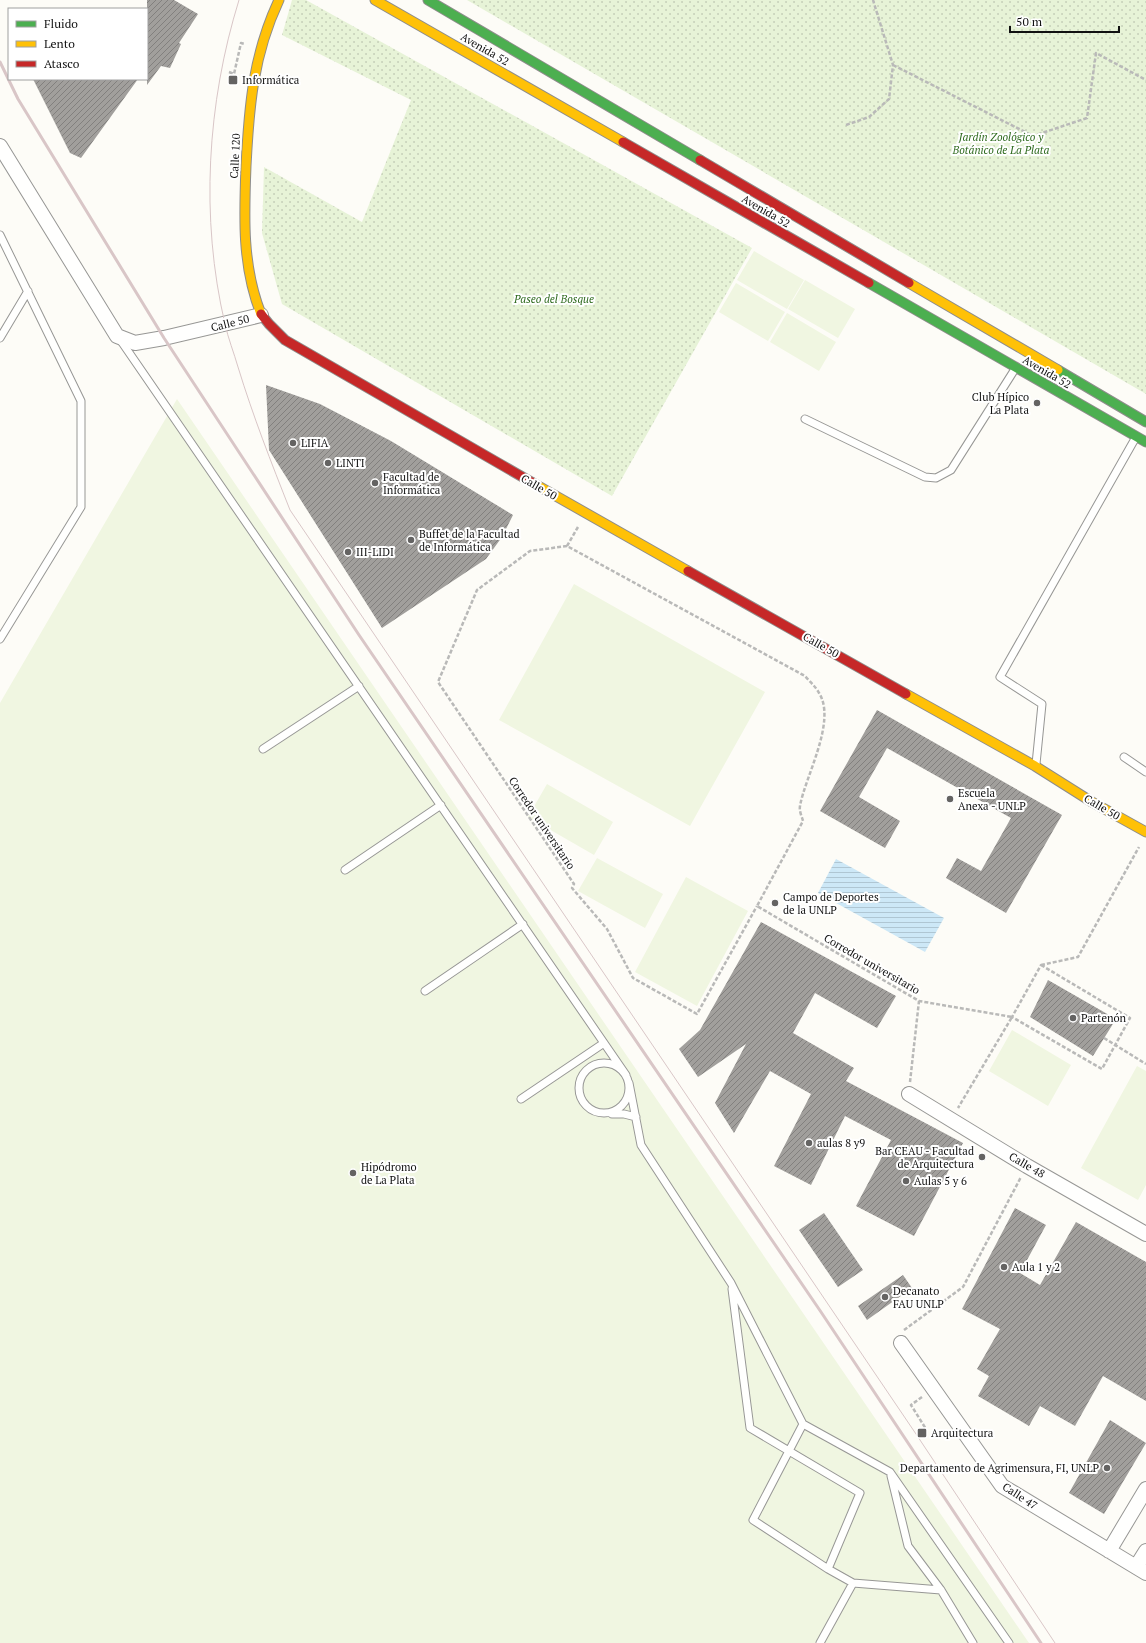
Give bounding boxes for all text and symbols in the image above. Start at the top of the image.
legend [8,8,148,80]
scale bar [1010,8,1119,34]
text: 50 m [1016,14,1043,29]
text: Fluido [44,16,78,31]
street label: Avenida 52 [458,30,512,69]
text: Lento [44,36,75,51]
text: Atasco [44,56,80,71]
place label: Informática [242,73,300,87]
marker: Informática [227,74,239,86]
park label: Jardín Zoológico y Botánico de La Plata [952,130,1050,157]
street label: Calle 120 [227,133,243,179]
street label: Avenida 52 [739,192,793,231]
park label: Paseo del Bosque [513,292,594,306]
street label: Calle 50 [209,311,251,335]
street label: Avenida 52 [1020,353,1074,392]
place label: Club Hípico La Plata [972,390,1029,417]
marker: Club Hípico La Plata [1032,398,1042,408]
place label: LIFIA [301,436,329,450]
marker: LIFIA [288,438,298,448]
place label: LINTI [336,456,365,470]
marker: LINTI [323,458,333,468]
place label: Facultad de Informática [383,470,441,497]
street label: Calle 50 [519,471,560,503]
marker: Facultad de Informática [370,478,380,488]
place label: Buffet de la Facultad de Informática [419,527,520,554]
marker: Buffet de la Facultad de Informática [406,535,416,545]
place label: III-LIDI [356,545,394,559]
marker: III-LIDI [343,547,353,557]
street label: Calle 50 [800,629,842,661]
street label: Corredor universitario [506,774,578,872]
place label: Escuela Anexa - UNLP [958,786,1026,813]
street label: Calle 50 [1082,791,1123,823]
marker: Escuela Anexa - UNLP [945,794,955,804]
place label: Campo de Deportes de la UNLP [783,890,879,917]
marker: Campo de Deportes de la UNLP [770,898,780,908]
street label: Corredor universitario [821,931,923,997]
place label: Partenón [1081,1011,1127,1025]
marker: Partenón [1068,1013,1078,1023]
place label: aulas 8 y9 [817,1136,865,1150]
marker: aulas 8 y9 [804,1138,814,1148]
place label: Bar CEAU - Facultad de Arquitectura [875,1144,974,1171]
street label: Calle 48 [1007,1149,1048,1181]
marker: Bar CEAU - Facultad de Arquitectura [977,1152,987,1162]
place label: Hipódromo de La Plata [361,1160,417,1187]
marker: Hipódromo de La Plata [348,1168,358,1178]
place label: Aulas 5 y 6 [914,1174,967,1188]
marker: Aulas 5 y 6 [901,1176,911,1186]
place label: Aula 1 y 2 [1012,1260,1060,1274]
marker: Aula 1 y 2 [999,1262,1009,1272]
place label: Decanato FAU UNLP [893,1284,944,1311]
marker: Decanato FAU UNLP [880,1292,890,1302]
place label: Arquitectura [931,1426,994,1440]
marker: Arquitectura [916,1427,928,1439]
place label: Departamento de Agrimensura, FI, UNLP [900,1461,1099,1475]
marker: Departamento de Agrimensura, FI, UNLP [1102,1463,1112,1473]
street label: Calle 47 [1000,1479,1040,1513]

